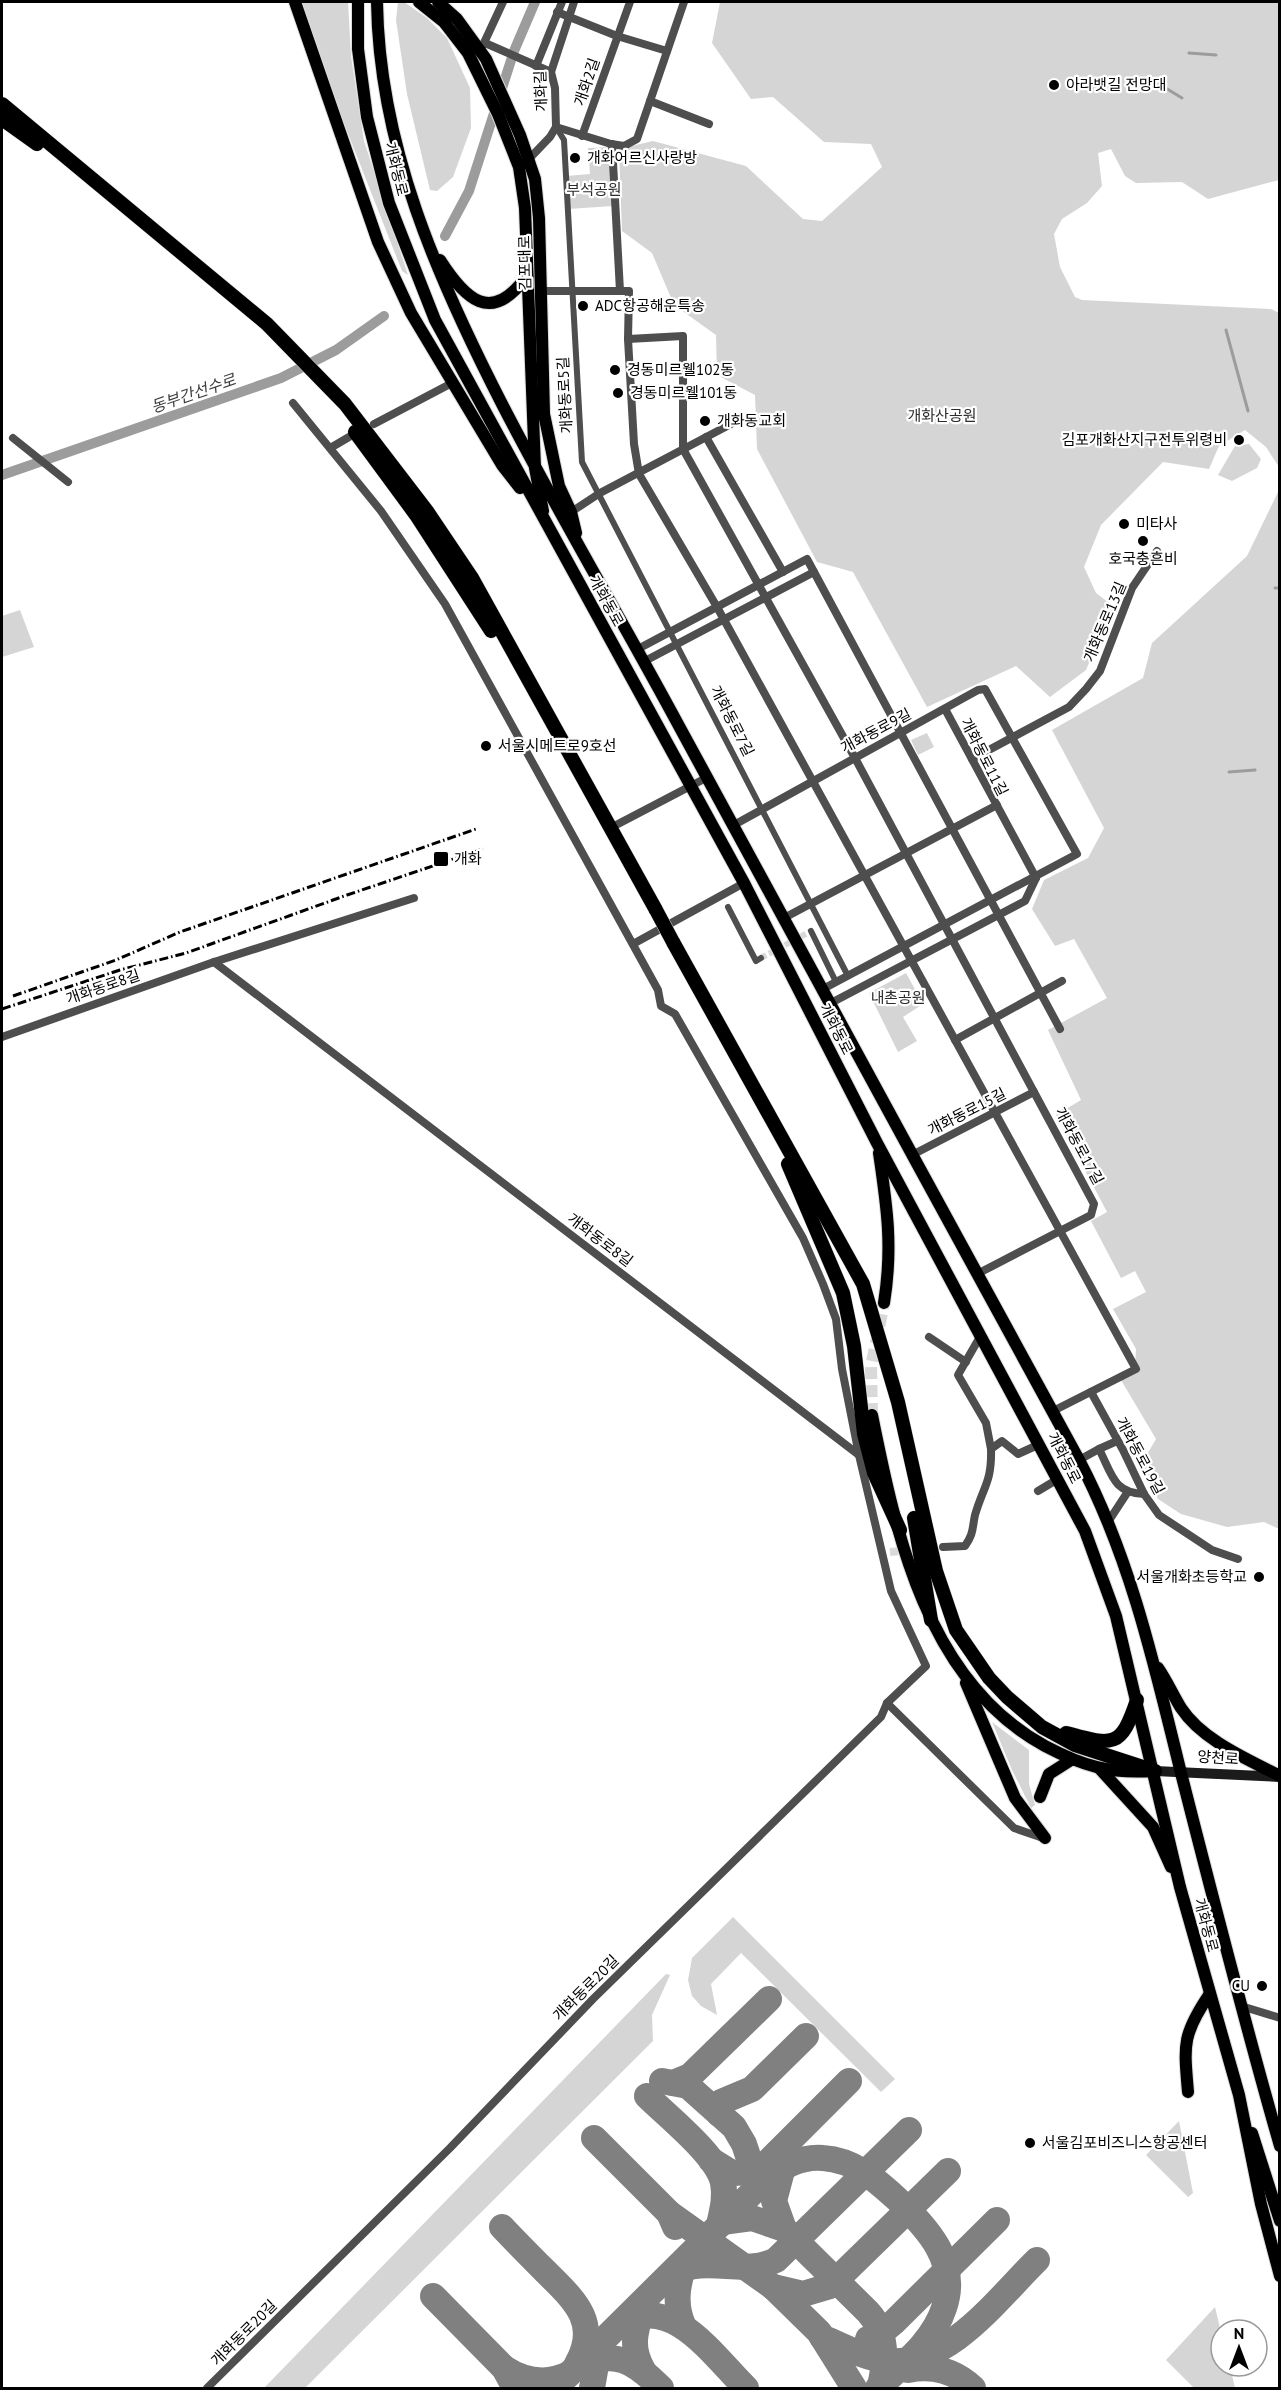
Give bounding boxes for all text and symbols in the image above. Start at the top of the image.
street label: 개화2길 [569,55,604,108]
street label: 개화길 [530,70,551,112]
place label: 아라뱃길 전망대 [1066,75,1167,94]
marker: 아라뱃길 전망대 [1047,78,1061,92]
street label: 개화동로 [381,140,412,198]
place label: 개화어르신사랑방 [587,148,698,167]
marker: 개화어르신사랑방 [568,151,582,165]
park label: 부석공원 [566,180,622,199]
street label: 김포대로 [515,235,534,291]
place label: ADC항공해운특송 [595,296,705,315]
marker: ADC항공해운특송 [576,299,590,313]
street label: 개화동로5길 [553,356,576,434]
place label: 경동미르웰102동 [627,360,734,379]
marker: 경동미르웰102동 [608,363,622,377]
water label: 동부간선수로 [148,369,239,417]
place label: 경동미르웰101동 [630,383,737,402]
marker: 경동미르웰101동 [611,386,625,400]
park label: 개화산공원 [907,406,977,425]
place label: 개화동교회 [717,411,786,430]
marker: 개화동교회 [698,414,712,428]
place label: 김포개화산지구전투위령비 [1061,430,1227,449]
marker: 김포개화산지구전투위령비 [1232,433,1246,447]
place label: 미타사 [1136,514,1178,533]
marker: 미타사 [1117,517,1131,531]
marker: 호국충흔비 [1136,534,1150,548]
place label: 호국충흔비 [1108,549,1178,568]
street label: 개화동로 [585,572,628,630]
street label: 개화동로13길 [1079,579,1130,665]
street label: 개화동로7길 [706,682,758,759]
street label: 개화동로9길 [837,704,914,757]
street label: 개화동로11길 [957,714,1012,799]
place label: 서울시메트로9호선 [498,736,617,755]
marker: 서울시메트로9호선 [479,739,493,753]
place label: 개화 [454,849,482,868]
marker: 개화 [432,850,450,868]
street label: 개화동로8길 [63,965,142,1008]
park label: 내촌공원 [870,988,926,1007]
street label: 개화동로 [815,1000,857,1058]
street label: 개화동로15길 [924,1084,1009,1139]
street label: 개화동로17길 [1051,1104,1108,1188]
street label: 개화동로8길 [564,1209,637,1270]
street label: 개화동로19길 [1112,1414,1169,1498]
street label: 개화동로 [1043,1429,1085,1487]
place label: 서울개화초등학교 [1137,1567,1247,1586]
marker: 서울개화초등학교 [1252,1570,1266,1584]
street label: 양천로 [1197,1747,1239,1768]
street label: 개화동로 [1190,1896,1223,1954]
street label: 개화동로20길 [549,1951,623,2025]
place label: CU [1232,1976,1250,1995]
marker: CU [1255,1979,1269,1993]
place label: 서울김포비즈니스항공센터 [1042,2133,1208,2152]
marker: 서울김포비즈니스항공센터 [1023,2136,1037,2150]
street label: 개화동로20길 [207,2296,281,2370]
north arrow [1209,2318,1269,2378]
text: N [1234,2323,1244,2343]

